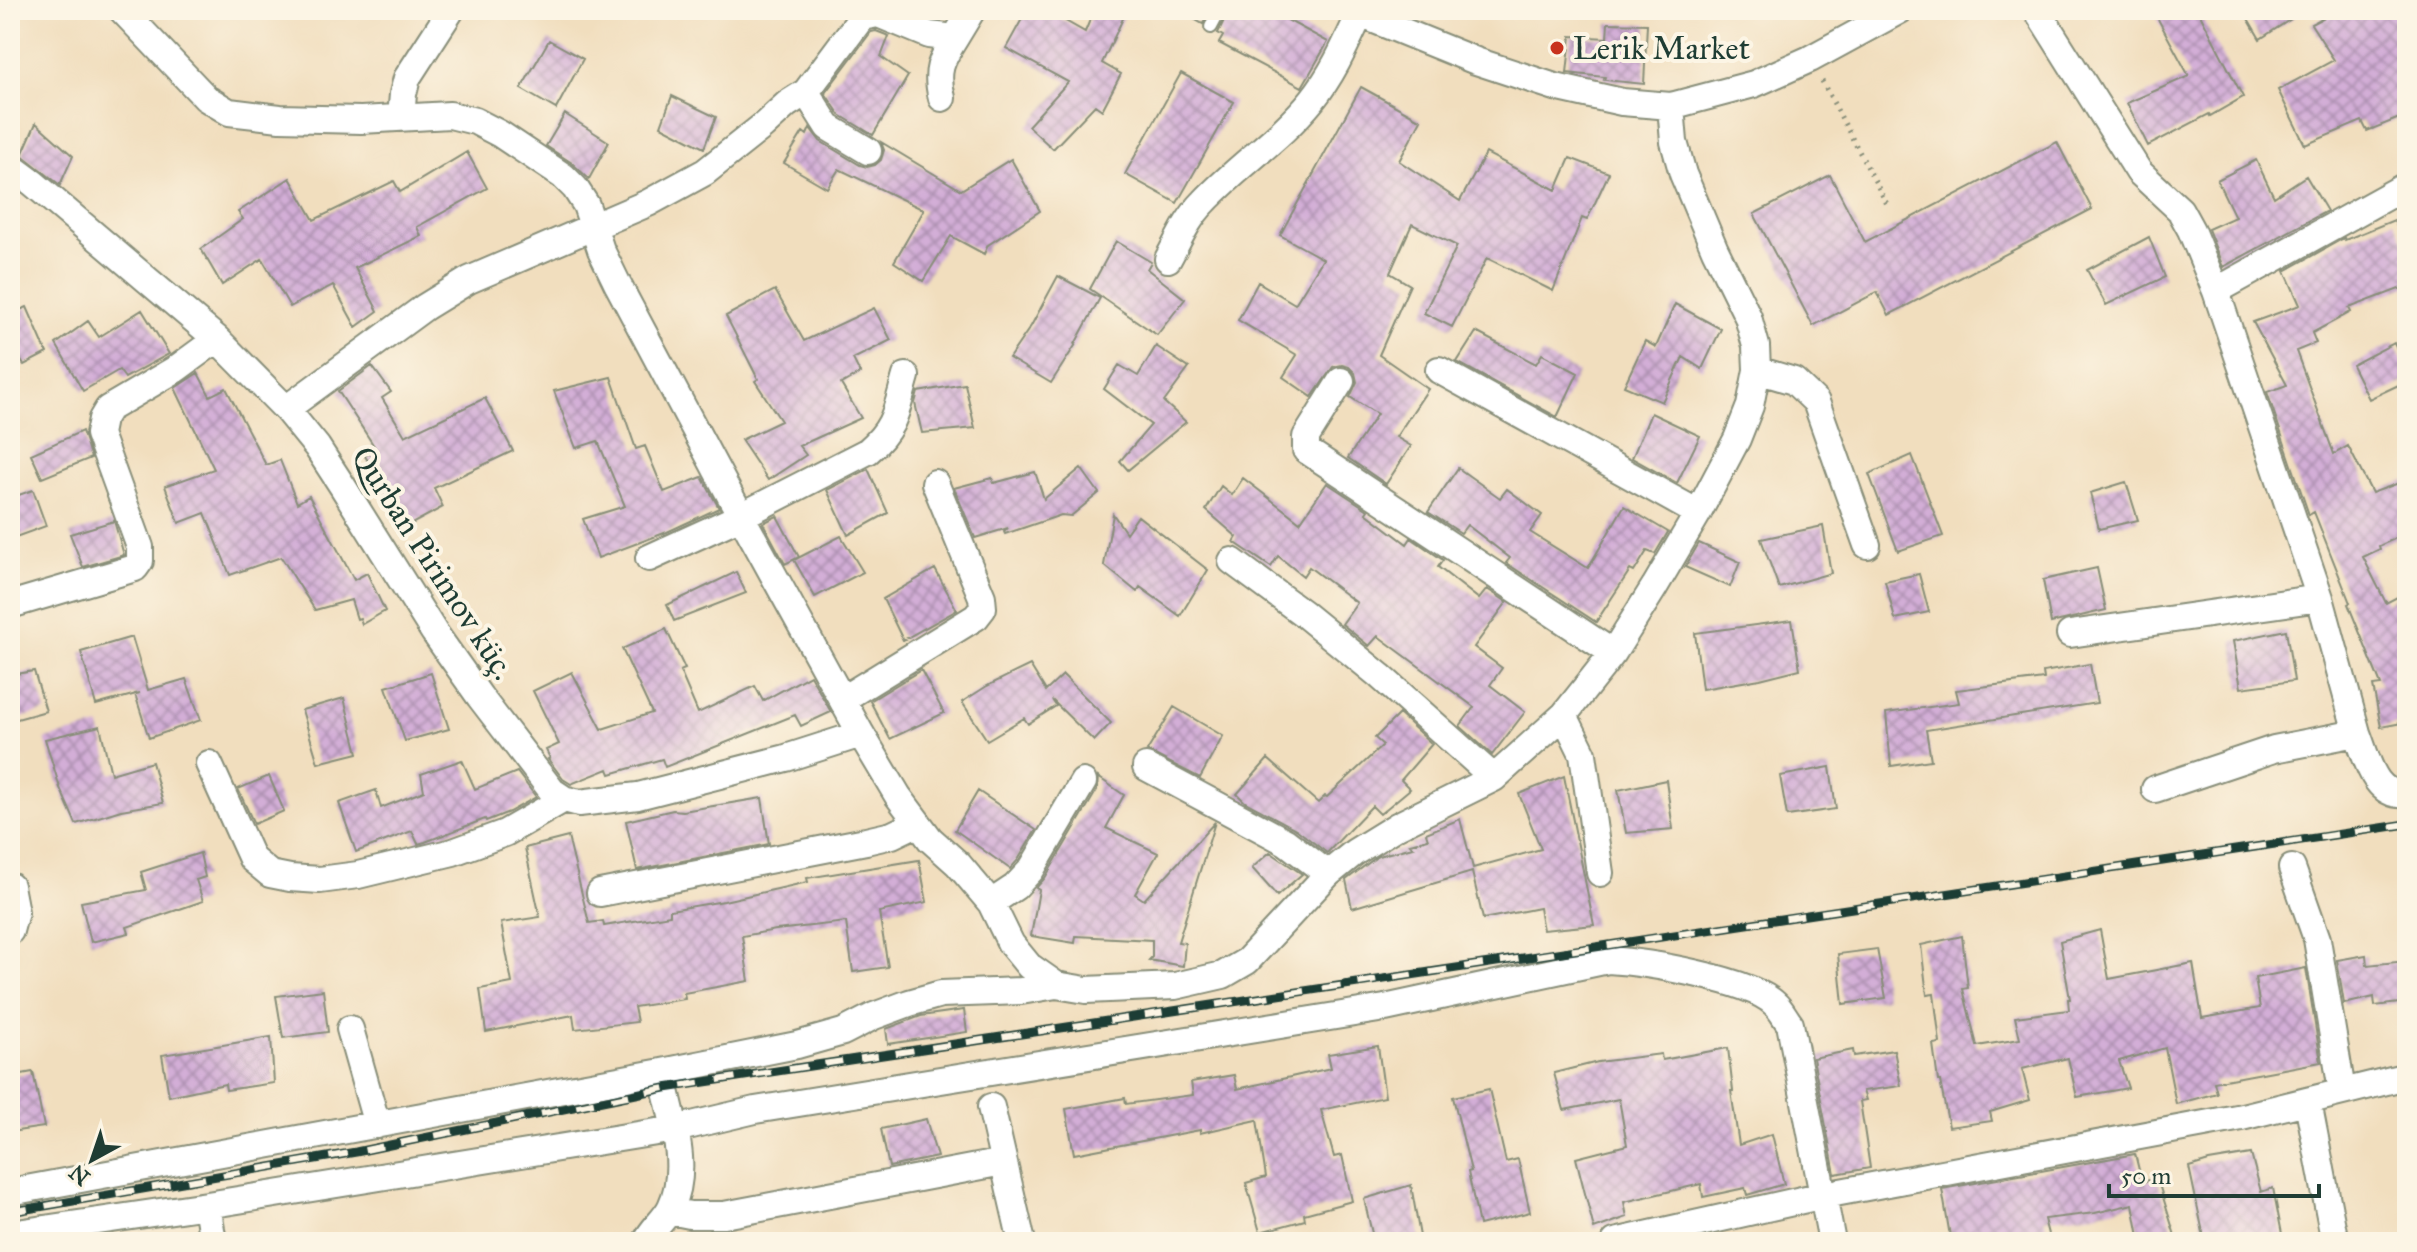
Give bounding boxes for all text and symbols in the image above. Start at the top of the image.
place label: Lerik Market [1573,29,1750,68]
marker: Lerik Market [1548,39,1566,57]
street label: Qurban Pirimov küç. [343,439,523,687]
north arrow [52,1120,132,1200]
scale bar [2109,1148,2319,1198]
text: N [63,1158,95,1191]
text: 50 m [2121,1161,2171,1191]

